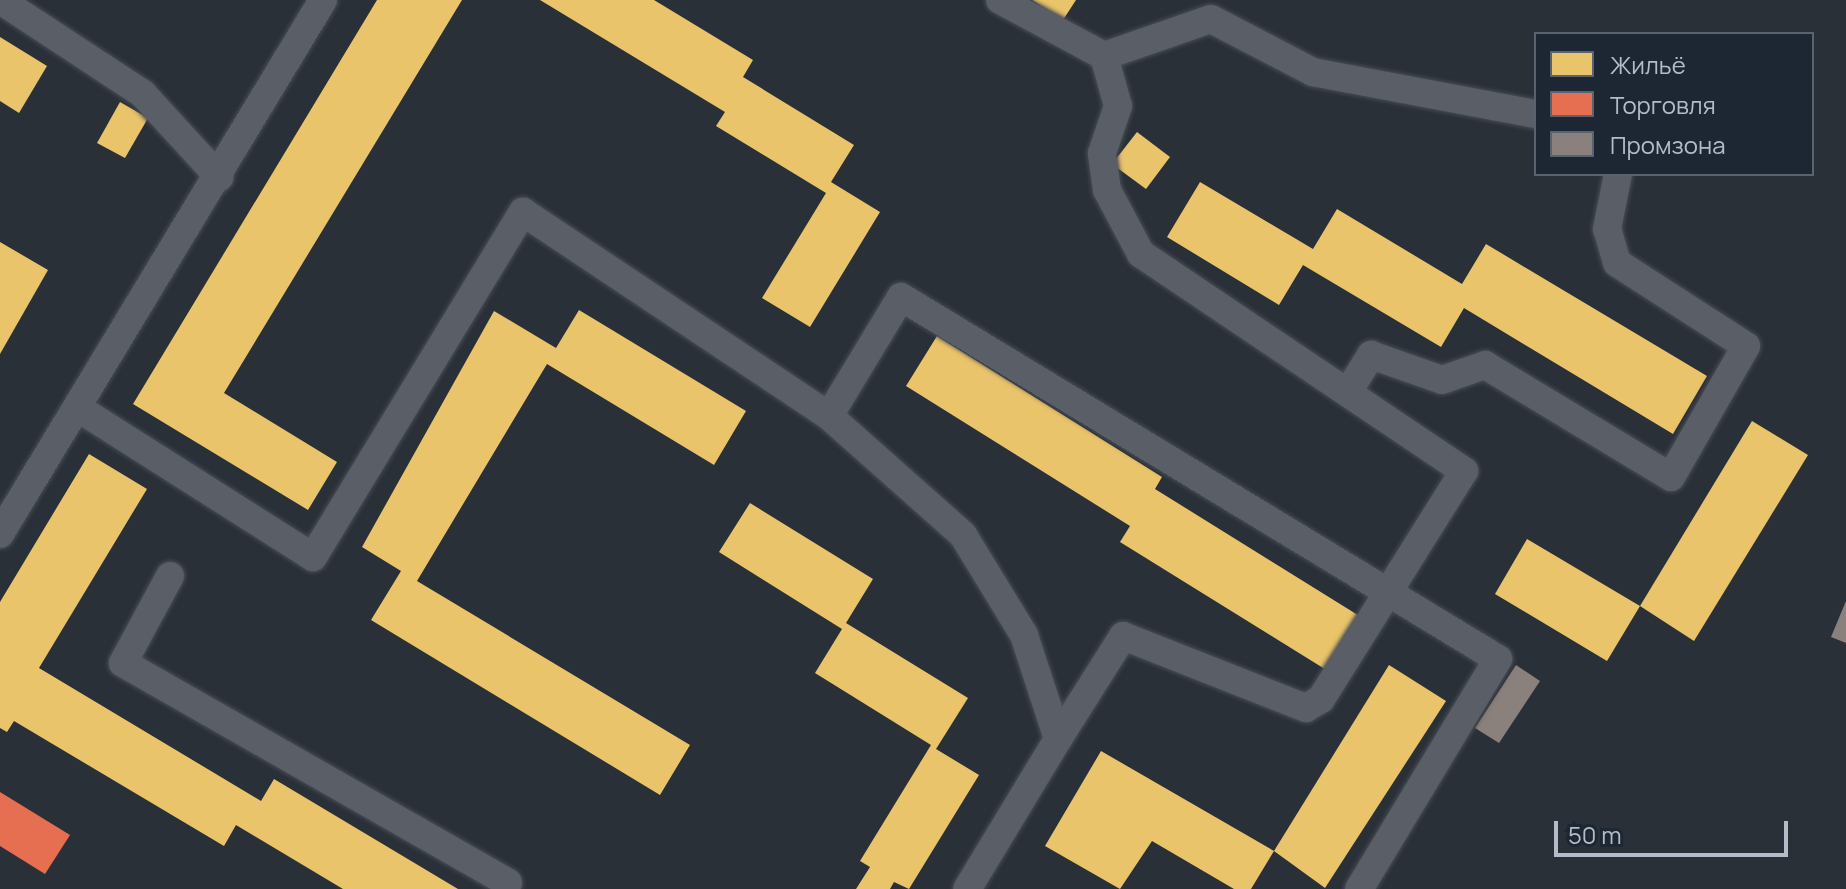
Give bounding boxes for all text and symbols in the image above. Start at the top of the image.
legend [1534,32,1814,176]
text: Жильё [1610,48,1686,81]
text: Торговля [1610,88,1716,121]
text: Промзона [1610,128,1725,161]
scale bar [1558,805,1792,855]
text: 50 m [1568,818,1622,851]

